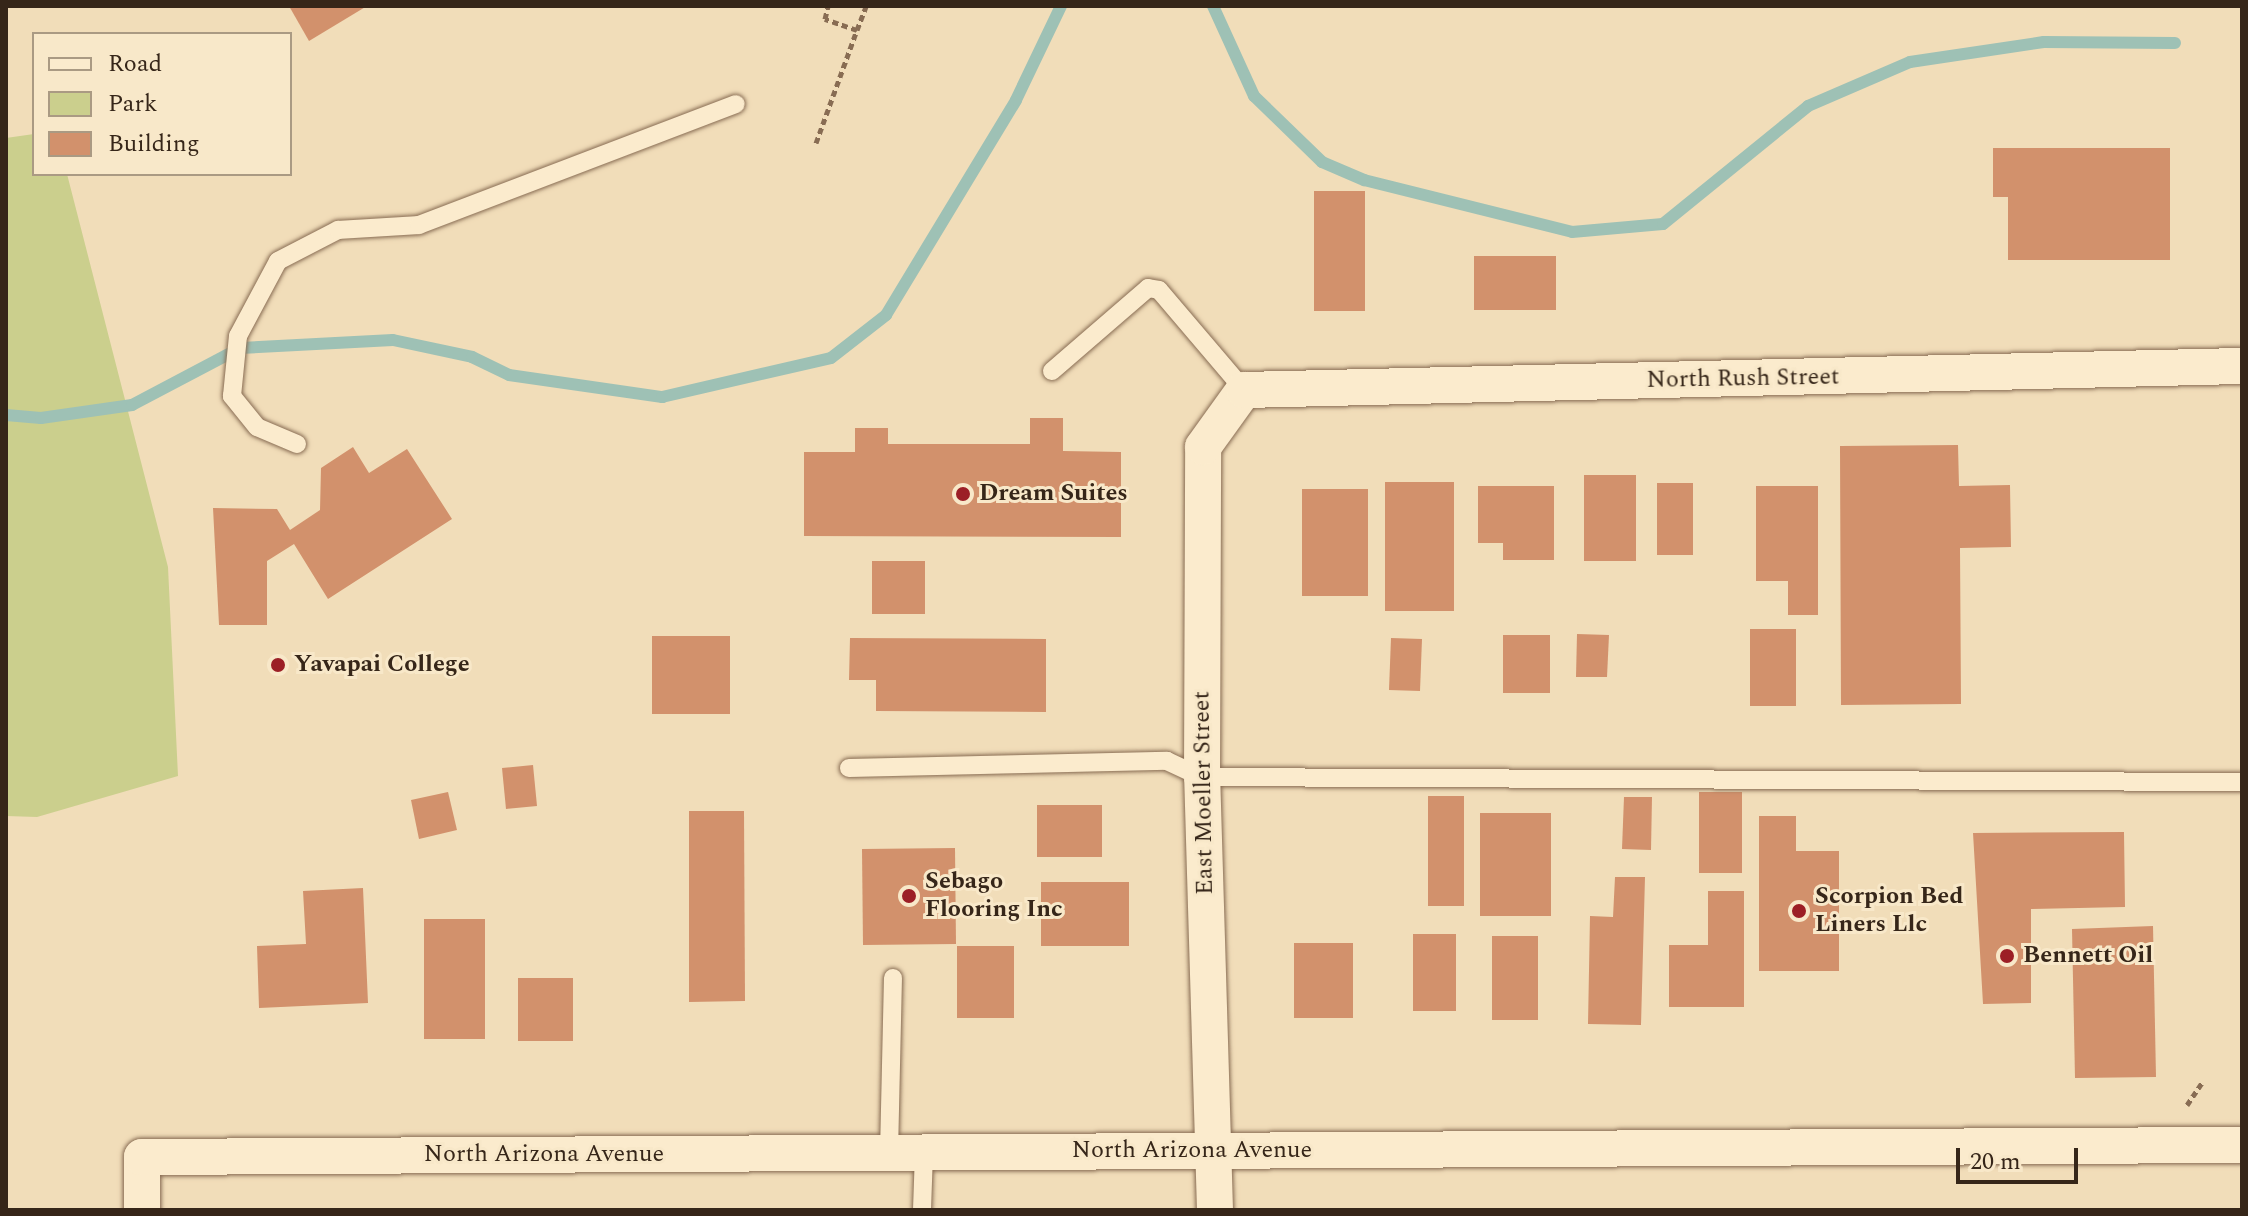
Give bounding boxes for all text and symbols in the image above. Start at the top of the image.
legend [32,32,292,176]
text: Road [108,46,162,82]
text: Park [108,86,158,122]
text: Building [108,126,200,162]
street label: North Rush Street [1646,363,1840,395]
place label: Dream Suites [979,480,1128,508]
marker: Dream Suites [954,485,972,503]
place label: Yavapai College [294,651,470,679]
marker: Yavapai College [269,656,287,674]
street label: East Moeller Street [1188,691,1220,895]
place label: Sebago Flooring Inc [925,868,1063,924]
place label: Scorpion Bed Liners Llc [1815,883,1963,939]
marker: Sebago Flooring Inc [900,887,918,905]
marker: Scorpion Bed Liners Llc [1790,902,1808,920]
place label: Bennett Oil [2023,942,2153,970]
marker: Bennett Oil [1998,947,2016,965]
scale bar [1960,1132,2082,1182]
street label: North Arizona Avenue [1072,1137,1312,1165]
street label: North Arizona Avenue [424,1141,664,1169]
text: 20 m [1970,1144,2021,1180]

